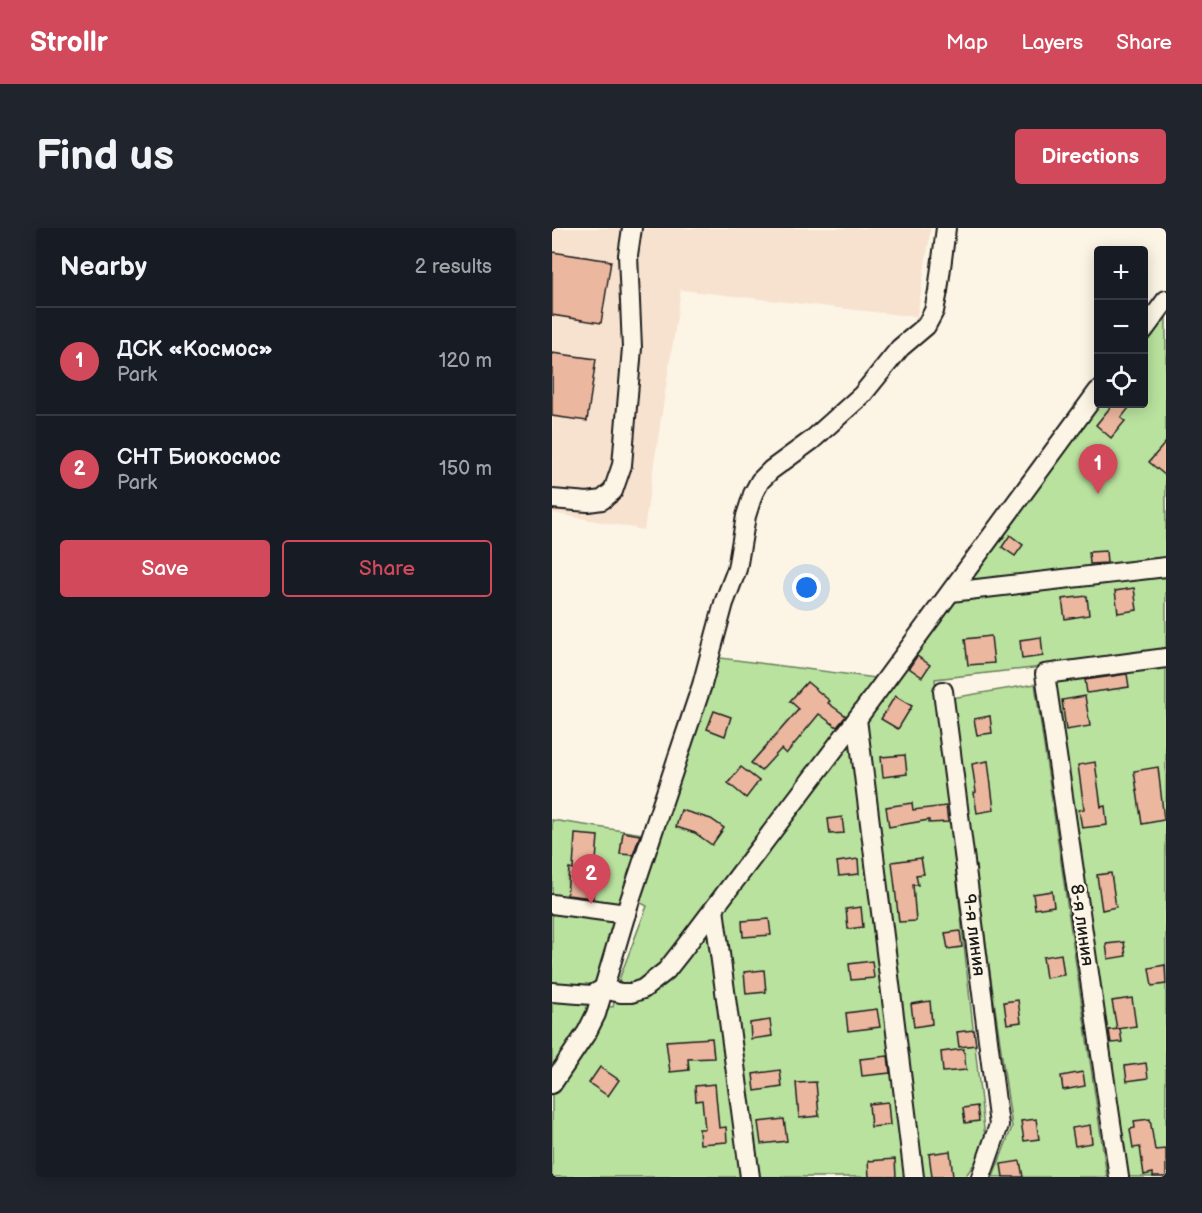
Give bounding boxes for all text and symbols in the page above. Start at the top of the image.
text: Strollr [30,26,108,59]
text: Map [946,30,988,55]
text: Layers [1021,30,1083,55]
text: Share [1116,30,1172,55]
button: Directions [1015,129,1166,184]
text: Find us [36,131,174,182]
map controls [1094,246,1148,408]
button: + [1094,246,1148,300]
text: Nearby [60,252,147,283]
text: 2 results [415,255,492,279]
button: − [1094,300,1148,354]
text: ДСК «Космос» [117,336,273,363]
text: 1 [75,349,84,373]
text: 120 m [439,349,492,373]
button: locate [1094,354,1148,408]
text: Park [117,363,157,387]
text: СНТ Биокосмос [117,444,281,471]
pin: 1 [1078,444,1118,494]
text: 2 [74,457,85,481]
text: 150 m [439,457,492,481]
text: Park [117,471,157,495]
button: Save [60,540,270,597]
button: Share [282,540,492,597]
your location [792,573,821,602]
pin: 2 [572,854,610,904]
street label: 8-я линия [1066,883,1098,967]
street label: 9-я линия [959,893,990,977]

